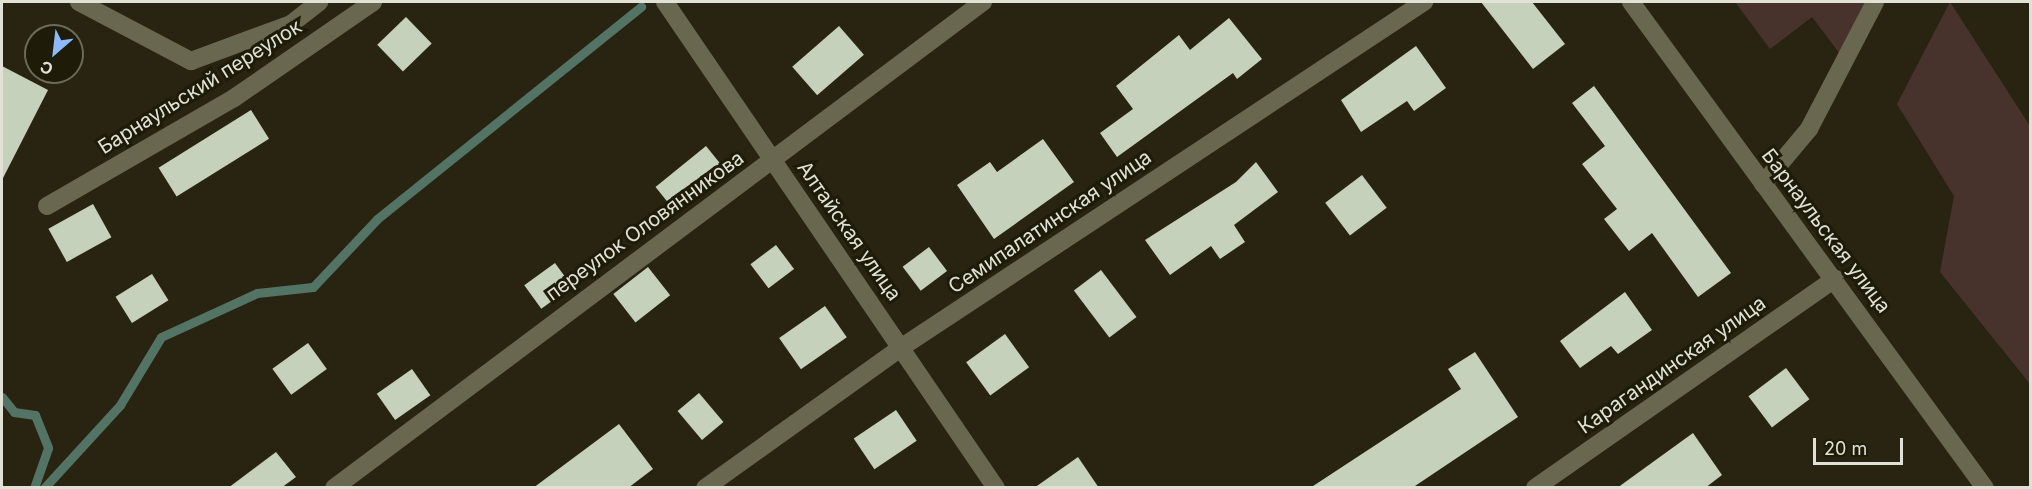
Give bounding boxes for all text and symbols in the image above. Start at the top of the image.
street label: Барнаульский переулок [94,14,306,160]
north arrow [24,24,84,84]
text: С [37,57,56,80]
street label: Барнаульская улица [1756,144,1896,318]
street label: Семипалатинская улица [944,145,1156,299]
street label: переулок Оловянникова [541,146,749,306]
street label: Алтайская улица [792,157,906,305]
street label: Карагандинская улица [1574,291,1770,439]
scale bar [1816,426,1906,464]
text: 20 m [1824,438,1867,459]

